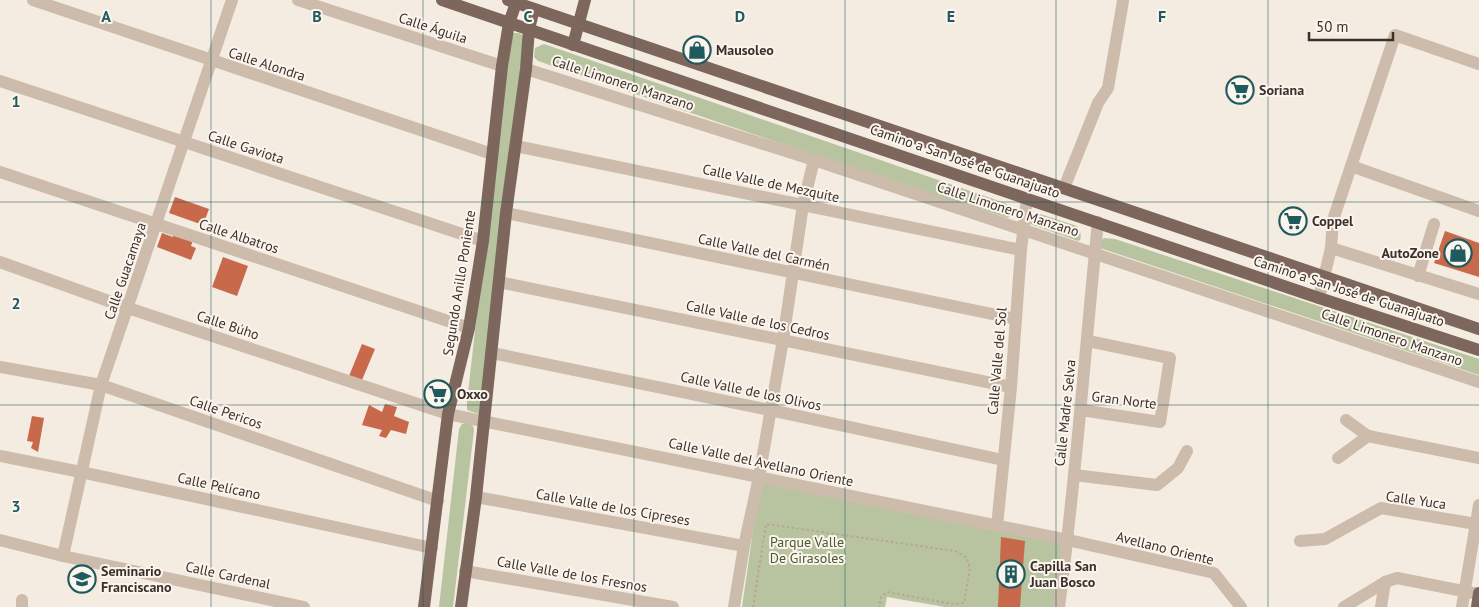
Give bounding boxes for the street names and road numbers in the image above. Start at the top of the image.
street label: Calle Águila [396,8,470,48]
street label: Calle Alondra [226,43,308,85]
street label: Calle Limonero Manzano [550,52,696,114]
street label: Camino a San José de Guanajuato [868,120,1062,202]
street label: Calle Gaviota [206,126,286,168]
street label: Calle Valle de Mezquite [701,160,841,206]
street label: Calle Limonero Manzano [935,178,1081,240]
street label: Segundo Anillo Poniente [439,209,479,357]
street label: Calle Albatros [197,215,281,257]
street label: Calle Guacamaya [100,220,150,322]
street label: Calle Valle del Carmén [696,229,832,275]
street label: Camino a San José de Guanajuato [1251,252,1447,330]
street label: Calle Valle de los Cedros [685,296,832,344]
street label: Calle Limonero Manzano [1319,304,1465,370]
street label: Calle Búho [194,306,262,344]
street label: Calle Valle del Sol [983,306,1011,416]
street label: Calle Madre Selva [1050,359,1080,467]
street label: Calle Valle de los Olivos [679,367,823,415]
street label: Gran Norte [1090,387,1158,413]
street label: Calle Pericos [187,391,265,433]
street label: Calle Valle del Avellano Oriente [667,434,855,490]
street label: Calle Pelícano [176,468,262,504]
street label: Calle Valle de los Cipreses [535,485,692,529]
street label: Calle Yuca [1385,487,1447,513]
street label: Avellano Oriente [1114,527,1216,569]
street label: Calle Valle de los Fresnos [495,552,649,596]
street label: Calle Cardenal [184,557,272,593]

